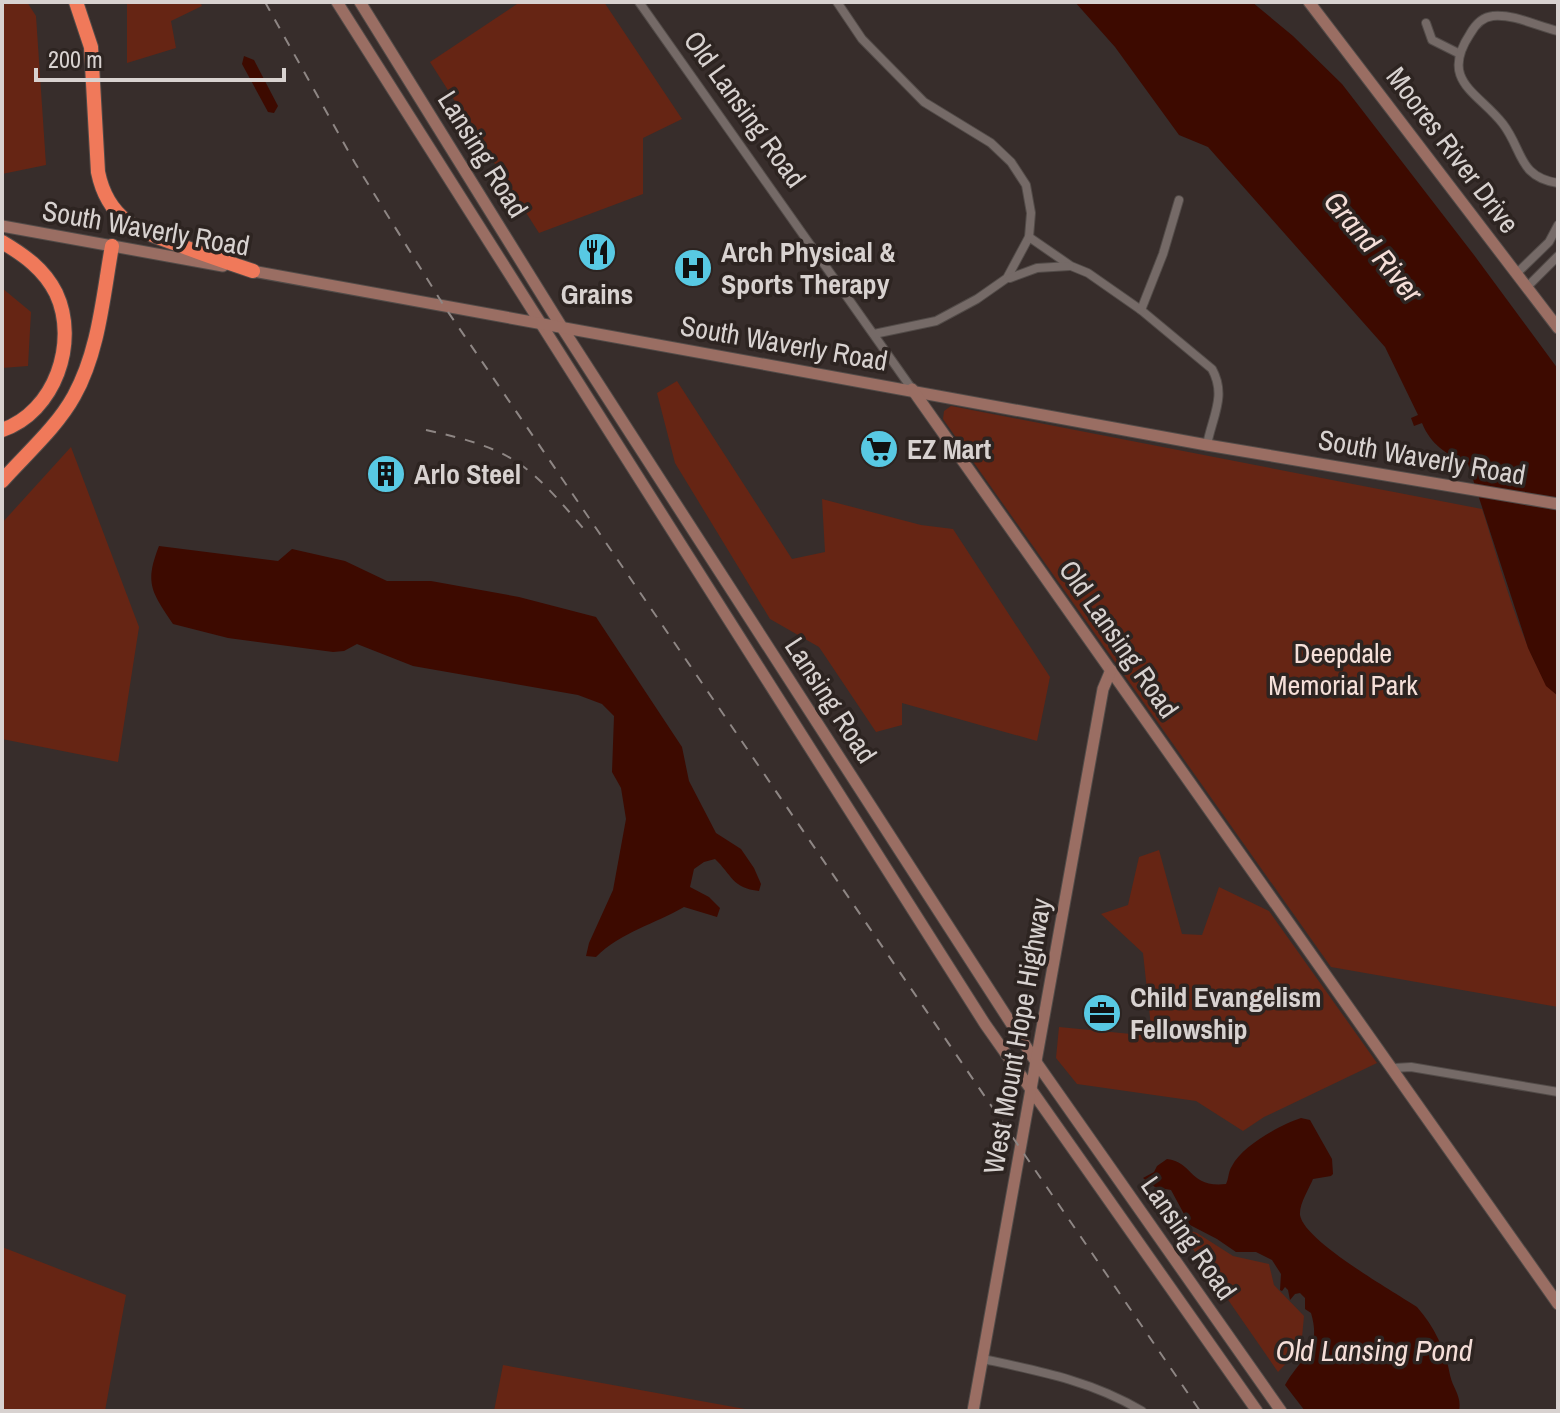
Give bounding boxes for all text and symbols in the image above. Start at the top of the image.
street label: Old Lansing Road [675,23,815,195]
scale bar [36,32,284,82]
text: 200 m [48,43,103,75]
street label: Moores River Drive [1378,59,1528,241]
street label: Lansing Road [429,83,537,225]
water label: Grand River [1315,182,1433,311]
street label: South Waverly Road [39,191,253,265]
restaurant icon: Grains [576,231,618,273]
place label: Arch Physical & Sports Therapy [721,233,896,303]
hospital icon: Arch Physical & Sports Therapy [672,247,714,289]
place label: Grains [561,275,633,313]
street label: South Waverly Road [677,306,891,380]
street label: South Waverly Road [1315,420,1529,494]
supermarket icon: EZ Mart [858,428,900,470]
place label: EZ Mart [907,430,992,468]
building icon: Arlo Steel [365,453,407,495]
place label: Arlo Steel [414,455,521,493]
street label: Old Lansing Road [1050,552,1188,726]
street label: Lansing Road [776,630,886,770]
park label: Deepdale Memorial Park [1268,634,1418,704]
street label: West Mount Hope Highway [974,895,1060,1177]
place label: Child Evangelism Fellowship [1130,978,1321,1048]
office icon: Child Evangelism Fellowship [1081,992,1123,1034]
street label: Lansing Road [1132,1169,1246,1307]
water label: Old Lansing Pond [1276,1330,1473,1370]

